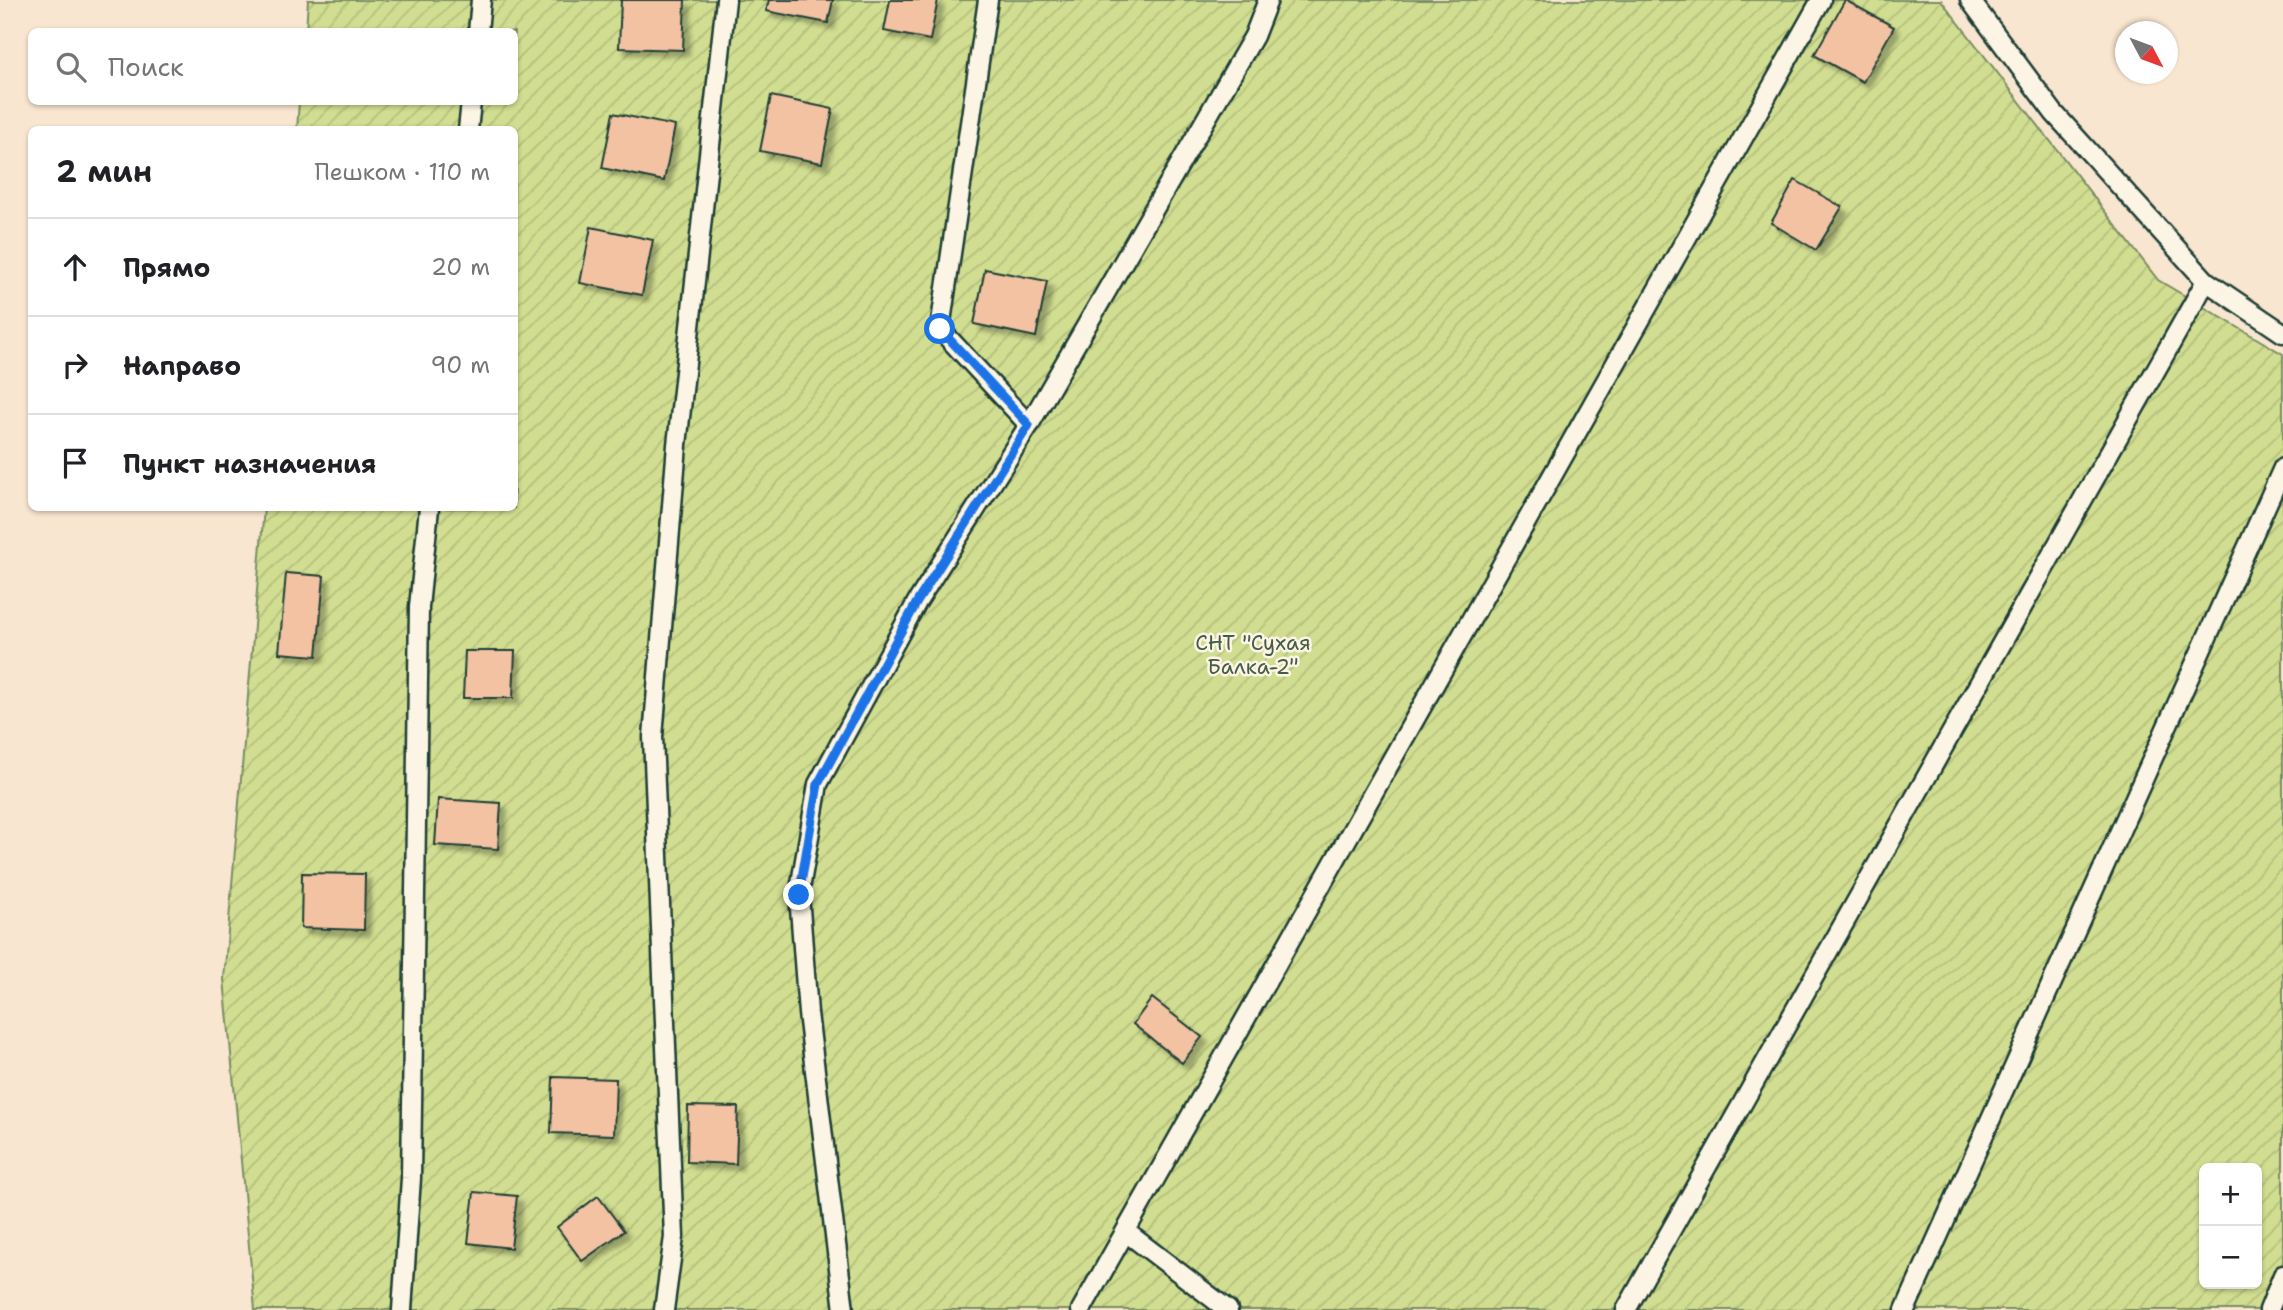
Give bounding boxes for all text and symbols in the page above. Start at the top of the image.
north arrow [2115,21,2178,84]
search box [28,28,518,105]
icon: search [52,48,90,86]
text: Поиск [108,49,184,84]
text: 2 мин [56,151,152,192]
text: Пешком · 110 m [314,157,490,187]
icon: ahead [56,248,94,286]
text: Прямо [123,250,211,285]
text: 20 m [431,252,490,282]
route start [924,313,955,344]
icon: right [56,346,94,384]
text: Направо [123,348,241,383]
text: 90 m [430,350,490,380]
icon: arrive [56,444,94,482]
text: Пункт назначения [123,446,376,481]
park label: СНТ "Сухая Балка-2" [1195,629,1311,681]
route end [783,879,814,910]
map controls [2199,1163,2262,1289]
button: + [2199,1163,2262,1226]
button: − [2199,1226,2262,1289]

